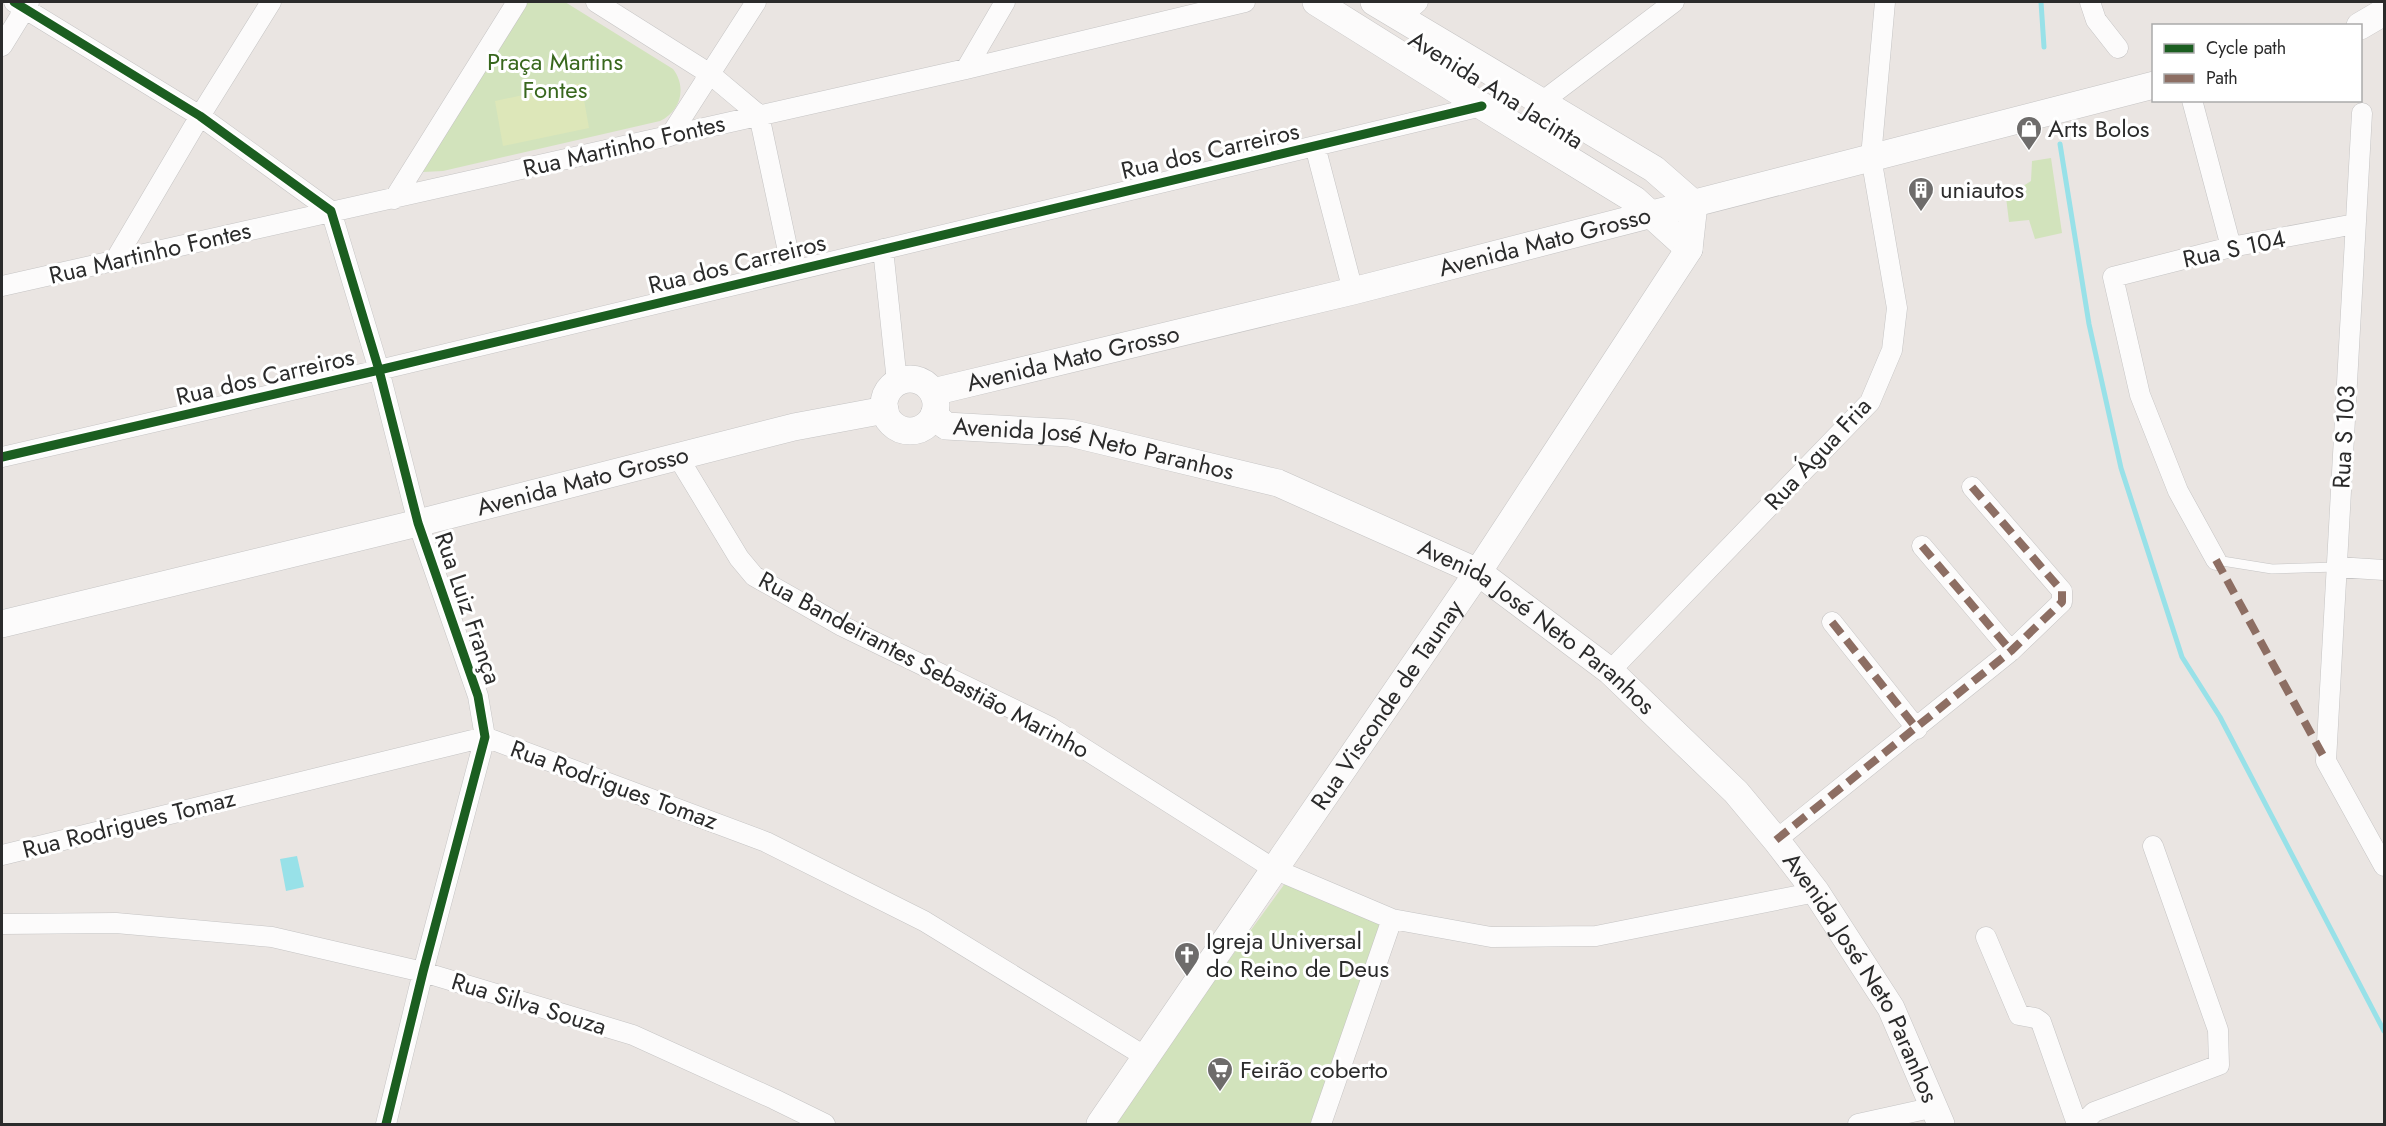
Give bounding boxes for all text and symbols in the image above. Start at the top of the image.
street label: Avenida Ana Jacinta [1402,22,1591,158]
legend [2152,24,2362,102]
text: Cycle path [2206,35,2286,61]
park label: Praça Martins Fontes [487,44,623,107]
text: Path [2206,65,2238,91]
street label: Rua Martinho Fontes [519,105,728,186]
place label: Arts Bolos [2048,111,2150,146]
street label: Rua dos Carreiros [1117,113,1302,188]
shop icon: Arts Bolos [2014,114,2044,152]
place label: uniautos [1940,172,2024,207]
building icon: uniautos [1906,175,1936,213]
street label: Avenida Mato Grosso [1435,197,1654,285]
street label: Rua Martinho Fontes [45,212,254,293]
street label: Rua S 104 [2179,221,2289,276]
street label: Rua dos Carreiros [644,225,829,302]
street label: Avenida Mato Grosso [963,315,1183,400]
street label: Rua dos Carreiros [172,339,357,414]
street label: Rua S 103 [2323,384,2364,490]
street label: Rua Água Fria [1756,389,1879,518]
street label: Avenida José Neto Paranhos [952,408,1238,489]
street label: Avenida Mato Grosso [473,437,692,524]
street label: Rua Luiz França [426,527,511,689]
street label: Avenida José Neto Paranhos [1413,530,1663,722]
street label: Rua Bandeirantes Sebastião Marinho [753,562,1096,767]
street label: Rua Visconde de Taunay [1302,592,1471,817]
street label: Rua Rodrigues Tomaz [506,731,723,838]
street label: Rua Rodrigues Tomaz [19,780,239,867]
street label: Avenida José Neto Paranhos [1775,845,1948,1108]
place label: Igreja Universal do Reino de Deus [1206,923,1389,986]
church icon: Igreja Universal do Reino de Deus [1172,940,1202,978]
street label: Rua Silva Souza [447,963,611,1044]
place label: Feirão coberto [1240,1052,1388,1087]
supermarket icon: Feirão coberto [1205,1055,1235,1093]

